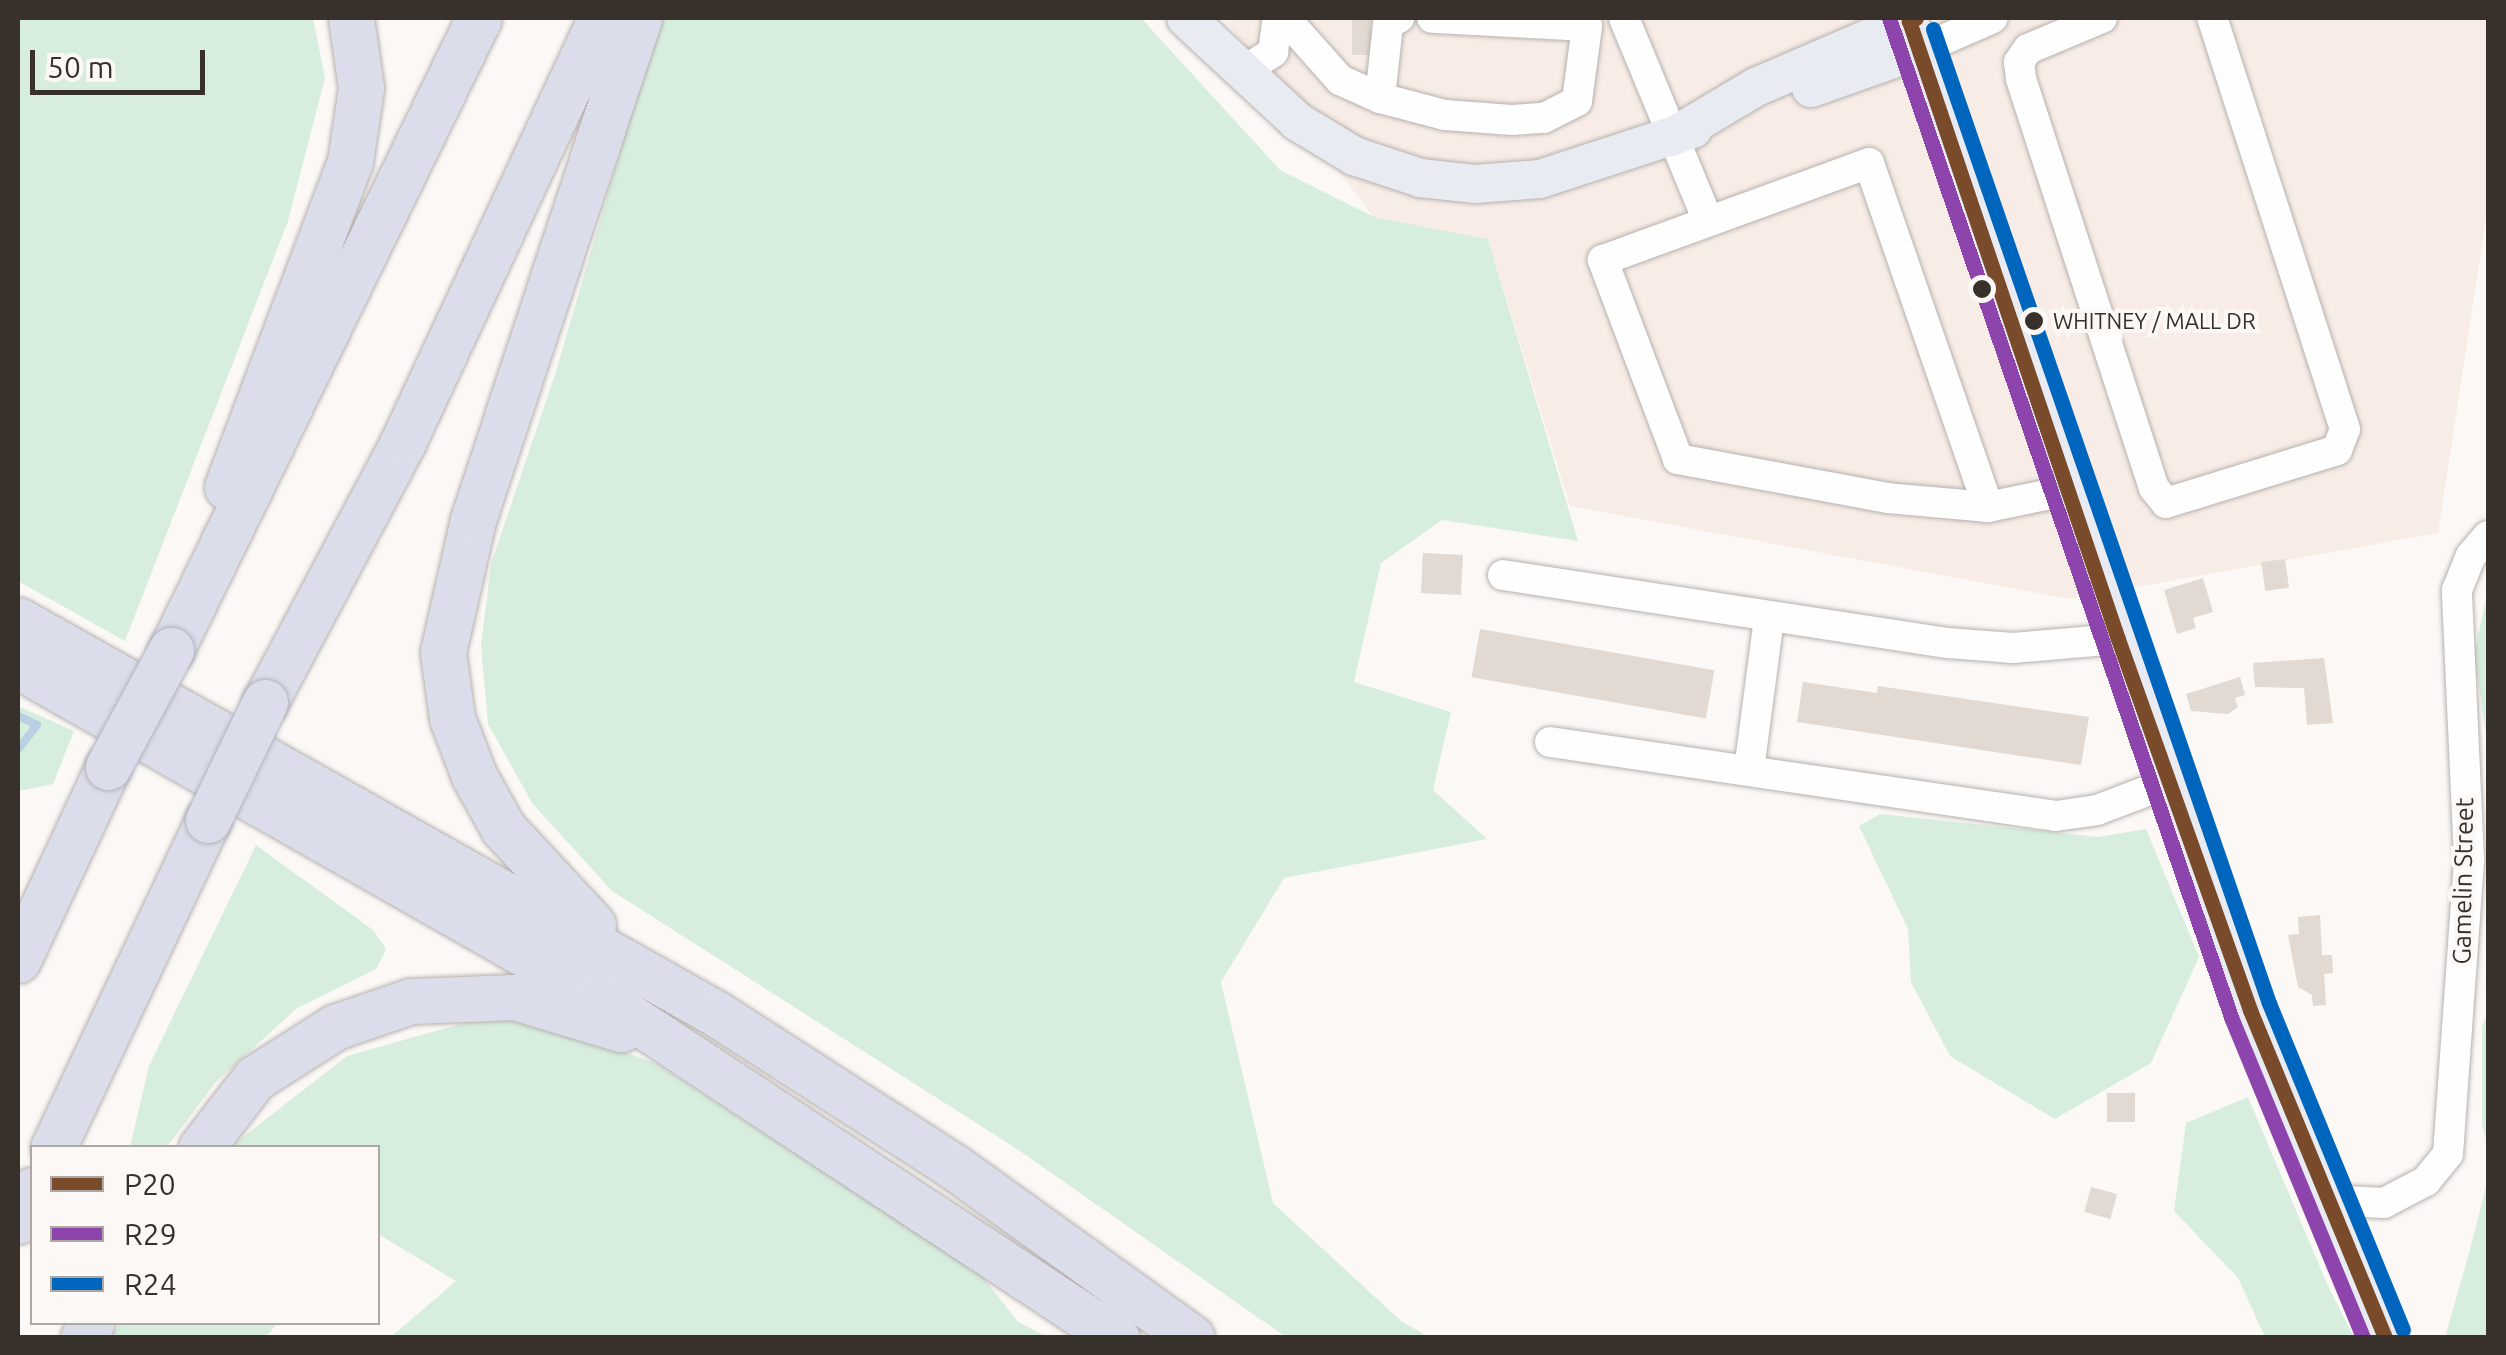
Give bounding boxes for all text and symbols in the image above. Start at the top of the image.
scale bar [35,30,210,92]
text: 50 m [47,50,114,84]
unlabelled marker [1972,279,1992,299]
place label: WHITNEY / MALL DR [2053,308,2256,334]
marker: WHITNEY / MALL DR [2024,311,2044,331]
street label: Gamelin Street [2447,797,2479,965]
legend [30,1145,380,1325]
text: P20 [124,1167,176,1201]
text: R29 [124,1217,177,1251]
text: R24 [124,1267,177,1301]

